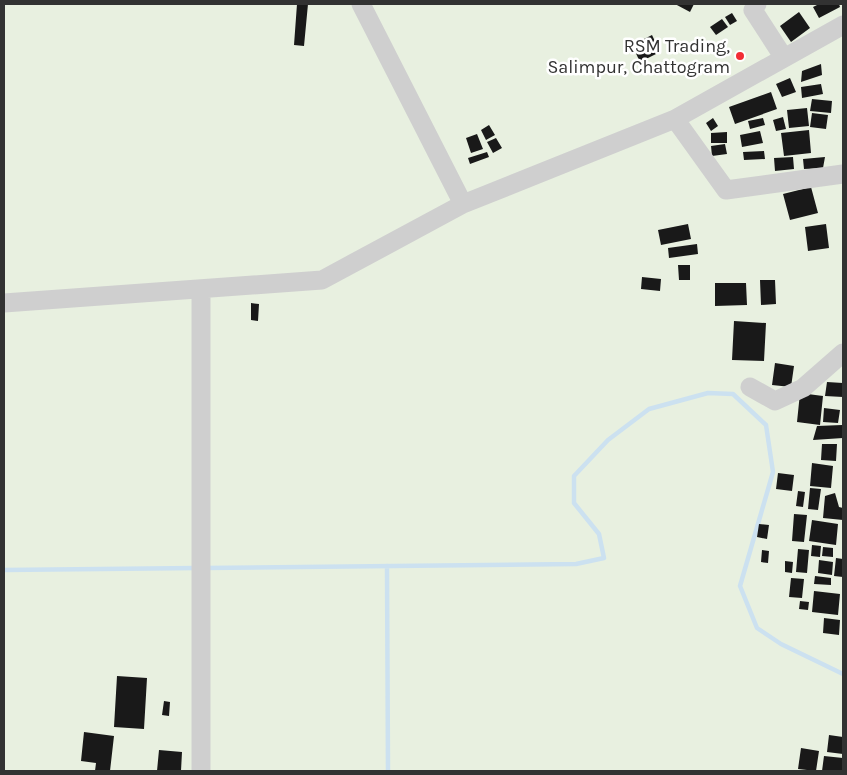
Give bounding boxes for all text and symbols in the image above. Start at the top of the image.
place label: RSM Trading, Salimpur, Chattogram [547,35,730,78]
marker: RSM Trading, Salimpur, Chattogram [734,50,746,62]

